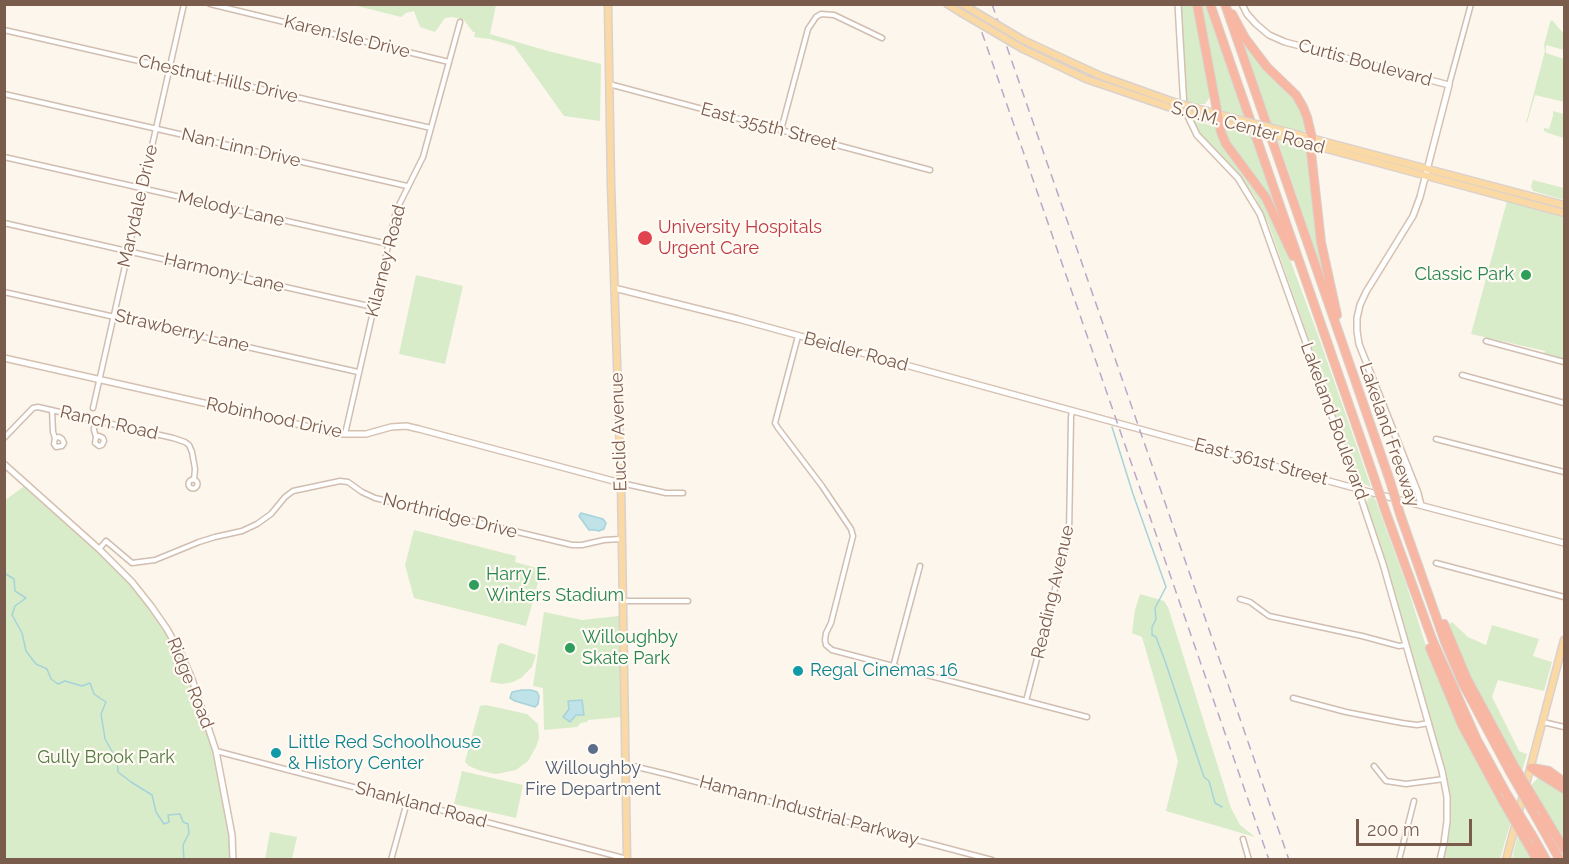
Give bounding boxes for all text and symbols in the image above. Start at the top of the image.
street label: Karen Isle Drive [282,11,412,63]
street label: Curtis Boulevard [1296,35,1434,91]
street label: Chestnut Hills Drive [136,50,300,108]
street label: S.O.M. Center Road [1169,97,1327,159]
street label: East 355th Street [698,98,840,156]
street label: Nan Linn Drive [179,124,303,172]
street label: Marydale Drive [113,143,163,269]
street label: Melody Lane [176,186,286,232]
street label: Kilarney Road [362,203,410,319]
place label: University Hospitals Urgent Care [658,217,822,260]
marker: University Hospitals Urgent Care [636,229,654,247]
street label: Harmony Lane [162,249,286,297]
place label: Classic Park [1414,264,1514,286]
marker: Classic Park [1519,268,1533,282]
street label: Strawberry Lane [113,305,251,357]
street label: Beidler Road [801,328,911,376]
street label: Lakeland Boulevard [1295,339,1373,503]
street label: Lakeland Freeway [1354,360,1424,510]
street label: Euclid Avenue [606,372,632,492]
street label: Robinhood Drive [204,393,344,443]
street label: Ranch Road [58,401,160,445]
street label: East 361st Street [1192,434,1330,490]
street label: Northridge Drive [380,489,520,543]
street label: Reading Avenue [1027,523,1079,661]
place label: Harry E. Winters Stadium [486,564,624,606]
marker: Harry E. Winters Stadium [467,578,481,592]
place label: Willoughby Skate Park [582,627,678,670]
street label: Ridge Road [162,634,218,732]
marker: Willoughby Skate Park [563,641,577,655]
place label: Regal Cinemas 16 [810,660,958,682]
marker: Regal Cinemas 16 [791,664,805,678]
place label: Little Red Schoolhouse & History Center [288,732,481,774]
marker: Willoughby Fire Department [586,742,600,756]
marker: Little Red Schoolhouse & History Center [269,746,283,760]
park label: Gully Brook Park [37,747,175,769]
place label: Willoughby Fire Department [525,758,661,800]
street label: Hamann Industrial Parkway [697,771,921,851]
street label: Shankland Road [353,777,489,833]
scale bar [1359,807,1474,845]
text: 200 m [1367,819,1420,840]

